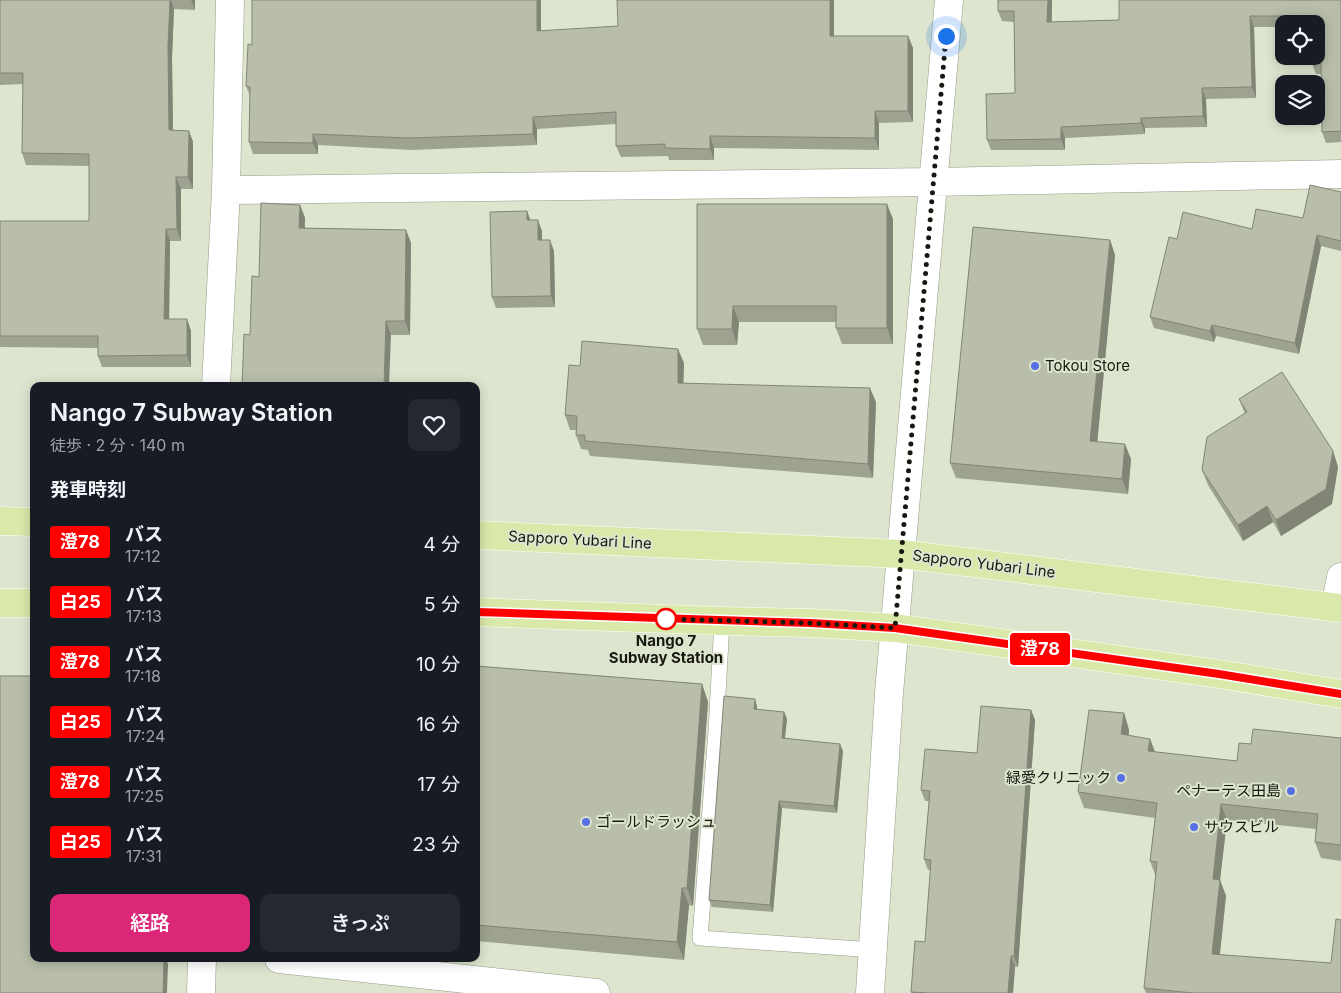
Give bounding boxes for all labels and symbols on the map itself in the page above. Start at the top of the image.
your location [934,24,959,49]
place label: Tokou Store [1045,356,1130,375]
marker: Tokou Store [1029,360,1041,372]
street label: Sapporo Yubari Line [508,526,652,553]
street label: Sapporo Yubari Line [912,545,1057,582]
marker: Nango 7 Subway Station [655,608,677,630]
place label: Nango 7 Subway Station [609,631,723,667]
line badge: 澄78 [1011,633,1069,665]
place label: 緑愛クリニック [1006,768,1111,787]
marker: 緑愛クリニック [1115,772,1127,784]
place label: ペナーテス田島 [1176,781,1281,800]
marker: ペナーテス田島 [1285,785,1297,797]
place label: ゴールドラッシュ [596,812,716,831]
marker: ゴールドラッシュ [580,816,592,828]
place label: サウスビル [1204,817,1279,836]
marker: サウスビル [1188,821,1200,833]

